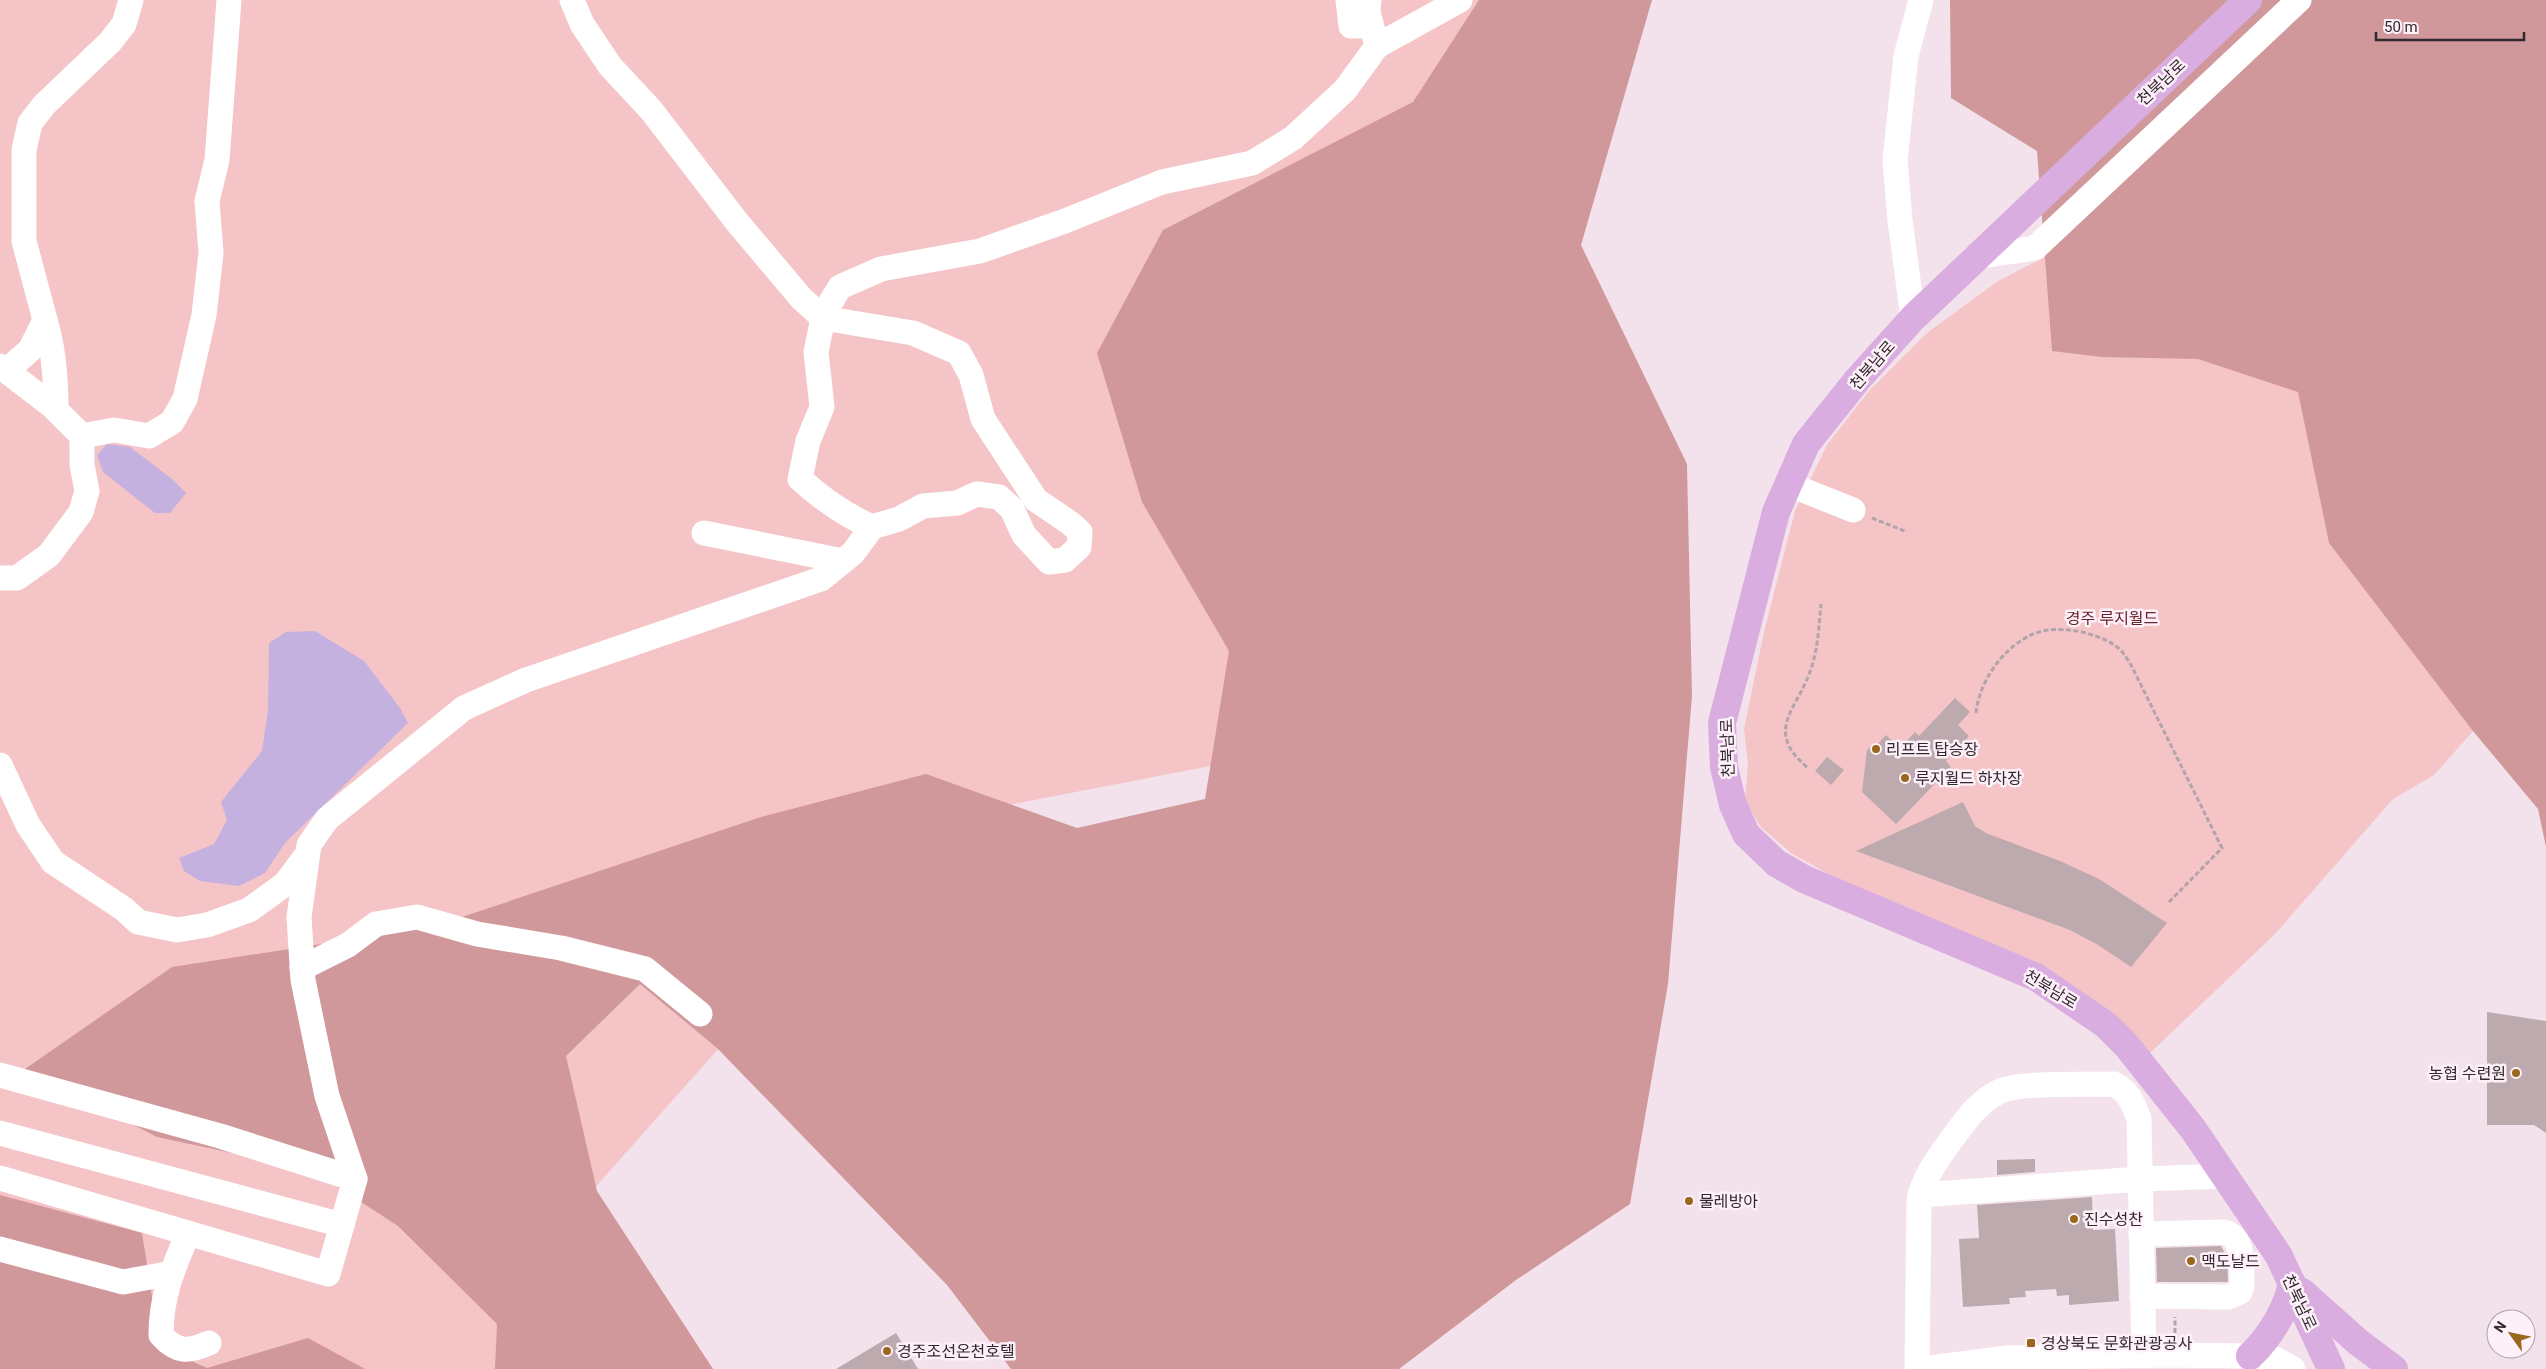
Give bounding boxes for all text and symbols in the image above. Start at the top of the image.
scale bar [2376,10,2524,42]
text: 50 m [2384,18,2418,36]
street label: 천북남로 [2133,55,2190,109]
street label: 천북남로 [1846,337,1899,394]
park label: 경주 루지월드 [2066,609,2158,628]
street label: 천북남로 [1717,718,1738,778]
place label: 리프트 탑승장 [1886,740,1979,759]
marker: 리프트 탑승장 [1870,743,1882,755]
place label: 루지월드 하차장 [1915,769,2022,788]
marker: 루지월드 하차장 [1899,772,1911,784]
street label: 천북남로 [2021,966,2081,1013]
place label: 농협 수련원 [2428,1064,2506,1083]
marker: 농협 수련원 [2510,1067,2522,1079]
place label: 물레방아 [1699,1192,1758,1211]
marker: 물레방아 [1683,1195,1695,1207]
place label: 진수성찬 [2084,1210,2143,1229]
marker: 진수성찬 [2068,1213,2080,1225]
place label: 맥도날드 [2201,1252,2260,1271]
marker: 맥도날드 [2185,1255,2197,1267]
street label: 천북남로 [2278,1272,2321,1333]
north arrow [2486,1309,2536,1359]
text: N [2491,1318,2510,1335]
place label: 경상북도 문화관광공사 [2041,1334,2192,1353]
marker: 경상북도 문화관광공사 [2025,1337,2037,1349]
place label: 경주조선온천호텔 [897,1342,1015,1361]
marker: 경주조선온천호텔 [881,1345,893,1357]

